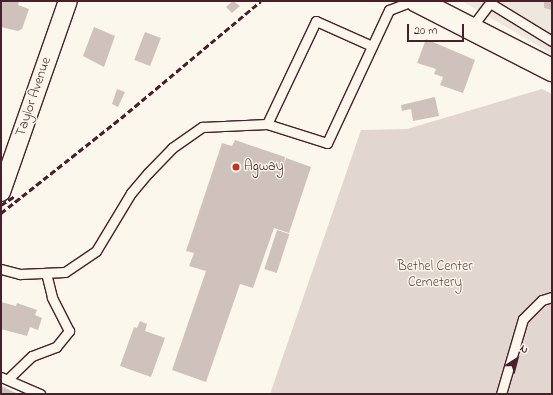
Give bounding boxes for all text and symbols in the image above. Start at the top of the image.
scale bar [409,16,466,42]
text: 20 m [414,22,437,40]
street label: Taylor Avenue [13,55,55,139]
place label: Agway [244,159,283,175]
marker: Agway [231,162,241,172]
park label: Bethel Center Cemetery [397,259,473,292]
north arrow [497,339,537,379]
text: N [516,341,532,358]

